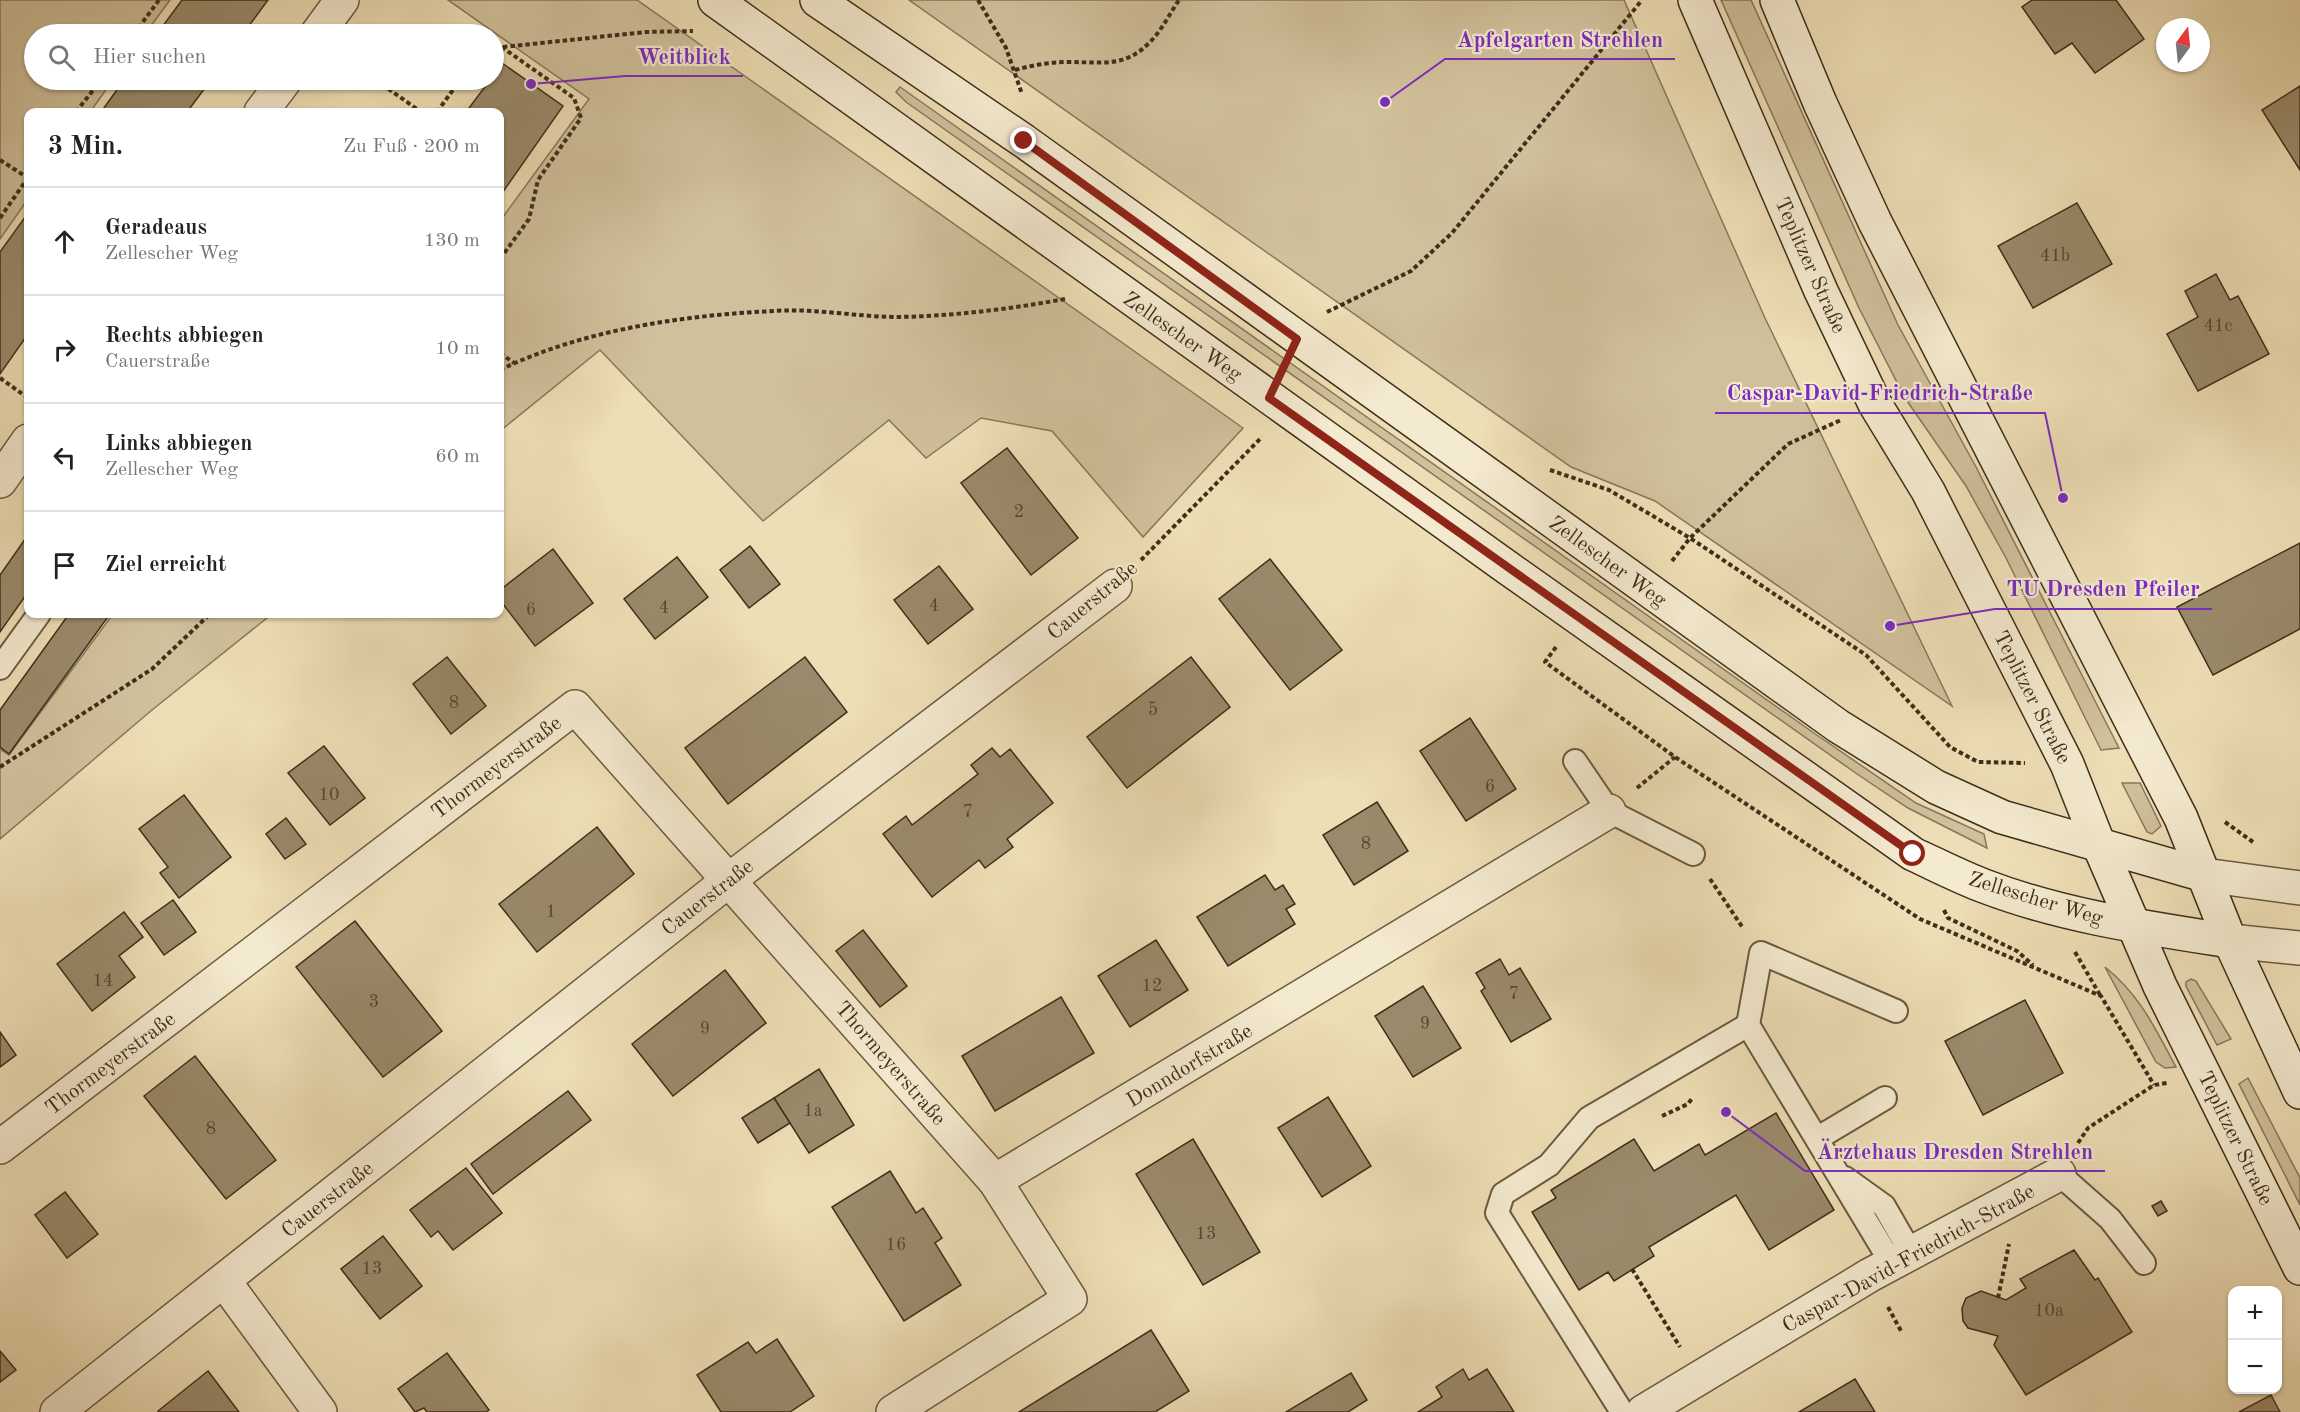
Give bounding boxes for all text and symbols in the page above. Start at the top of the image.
north arrow [2156,18,2210,72]
callout: Apfelgarten Strehlen [1445,19,1675,59]
search box [24,24,504,90]
text: Apfelgarten Strehlen [1457,30,1663,52]
callout: Weitblick [625,36,743,76]
icon: search [45,41,78,74]
text: Hier suchen [93,46,206,68]
text: Weitblick [637,47,731,69]
route end [1010,127,1036,153]
text: 3 Min. [48,134,123,160]
text: Zu Fuß · 200 m [343,137,480,157]
street label: Teplitzer Straße [1770,195,1849,337]
text: Geradeaus [105,217,207,239]
icon: ahead [48,225,81,258]
text: 130 m [424,231,480,251]
text: Zellescher Weg [105,244,238,264]
house number: 41b [2040,247,2070,265]
street label: Zellescher Weg [1119,289,1246,386]
house number: 41c [2204,317,2233,335]
text: Rechts abbiegen [105,325,264,347]
icon: right [48,333,81,366]
text: 10 m [435,339,480,359]
text: Cauerstraße [105,352,210,372]
callout: Caspar-David-Friedrich-Straße [1715,373,2045,413]
text: Caspar-David-Friedrich-Straße [1727,383,2033,405]
text: Links abbiegen [105,433,253,455]
icon: left [48,441,81,474]
text: 60 m [435,447,480,467]
text: Zellescher Weg [105,460,238,480]
house number: 2 [1014,503,1024,521]
street label: Zellescher Weg [1544,513,1670,612]
icon: arrive [48,549,81,582]
text: Ziel erreicht [105,554,226,576]
street label: Cauerstraße [1044,558,1142,645]
callout: TU Dresden Pfeiler [1995,569,2212,609]
text: TU Dresden Pfeiler [2006,579,2200,601]
house number: 4 [929,597,939,615]
house number: 4 [659,599,669,617]
house number: 6 [526,601,536,619]
street label: Teplitzer Straße [1989,628,2074,768]
house number: 8 [449,694,459,712]
house number: 5 [1148,701,1158,719]
street label: Thormeyerstraße [428,713,566,824]
house number: 6 [1485,778,1495,796]
house number: 10 [319,786,339,804]
house number: 7 [963,803,973,821]
house number: 8 [1361,835,1371,853]
route start [1899,840,1925,866]
street label: Cauerstraße [658,856,758,940]
street label: Zellescher Weg [1966,869,2106,930]
house number: 1 [546,903,556,921]
house number: 14 [93,972,113,990]
house number: 12 [1142,977,1162,995]
house number: 7 [1509,985,1519,1003]
house number: 3 [369,993,379,1011]
street label: Thormeyerstraße [831,998,949,1130]
street label: Thormeyerstraße [42,1009,180,1120]
house number: 9 [1420,1015,1430,1033]
house number: 9 [700,1020,710,1038]
street label: Donndorfstraße [1123,1021,1256,1112]
street label: Teplitzer Straße [2193,1068,2276,1209]
house number: 1a [803,1102,823,1120]
house number: 8 [206,1120,216,1138]
callout: Ärztehaus Dresden Strehlen [1805,1131,2105,1171]
text: Ärztehaus Dresden Strehlen [1817,1138,2093,1164]
street label: Cauerstraße [278,1158,378,1242]
street label: Caspar-David-Friedrich-Straße [1779,1181,2038,1337]
house number: 13 [1196,1225,1216,1243]
house number: 16 [886,1236,906,1254]
house number: 13 [362,1260,382,1278]
map controls [2228,1286,2282,1394]
button: + [2228,1286,2282,1340]
house number: 10a [2034,1302,2064,1320]
button: − [2228,1340,2282,1394]

